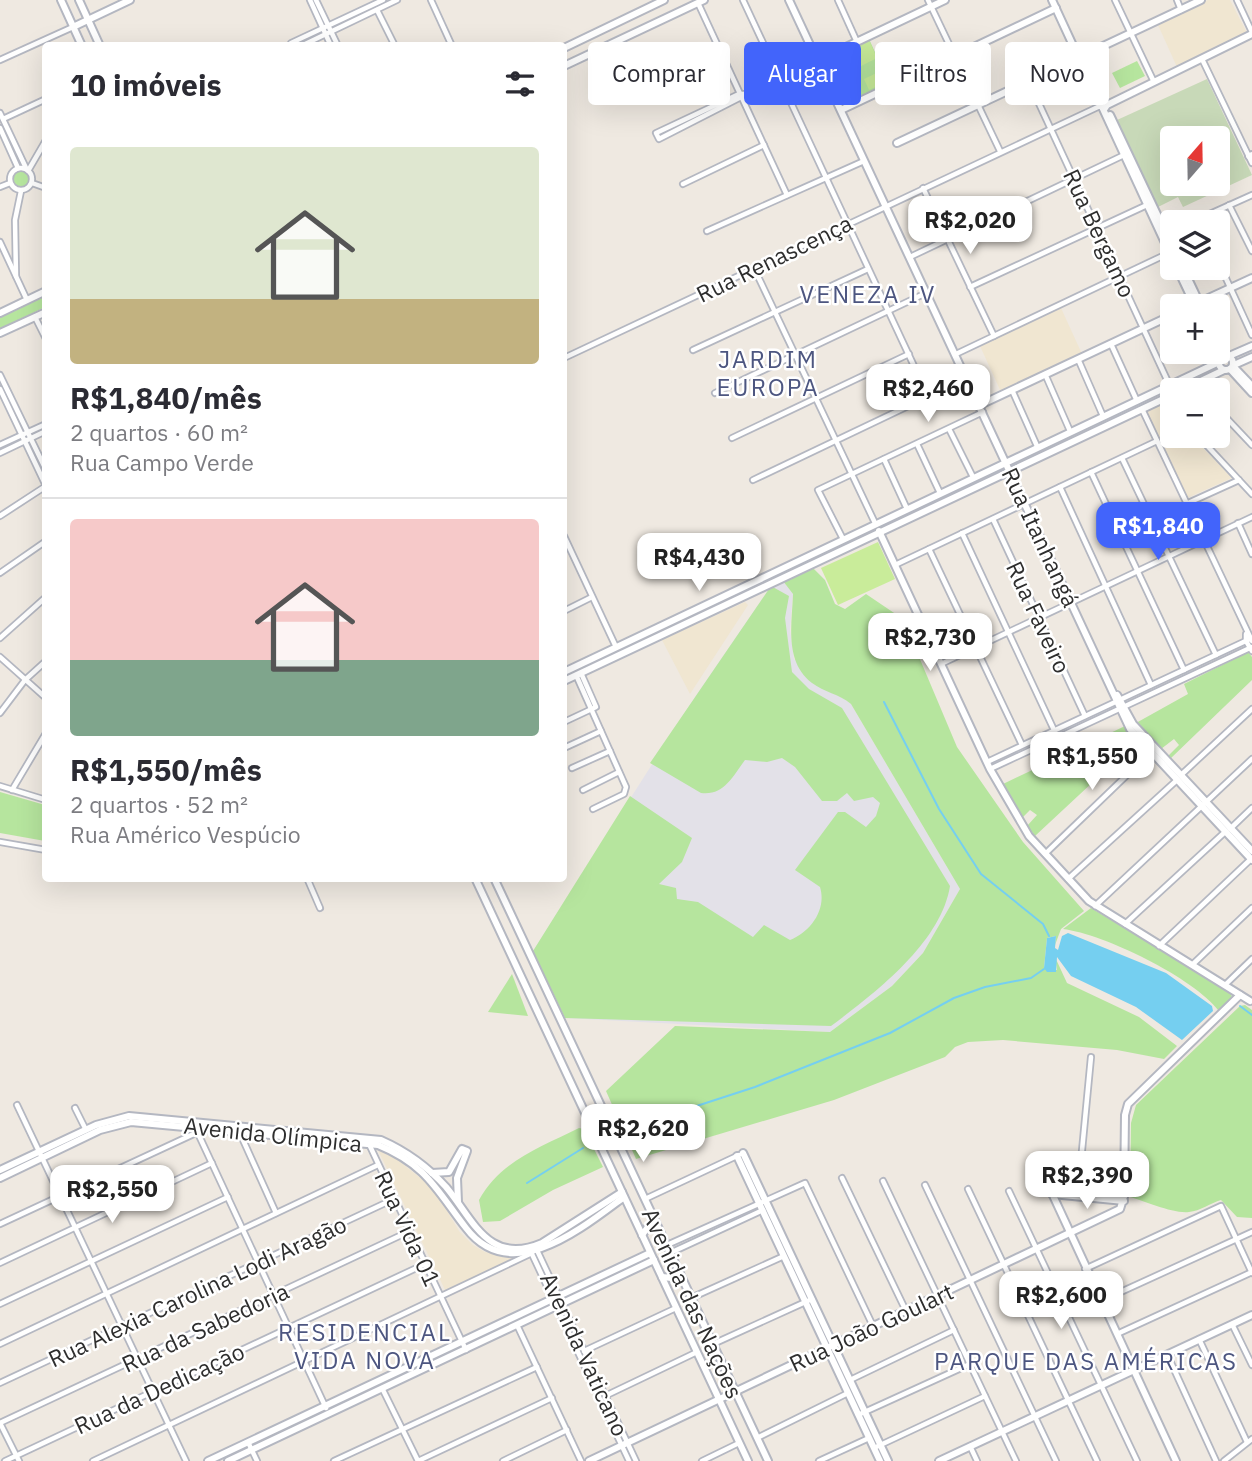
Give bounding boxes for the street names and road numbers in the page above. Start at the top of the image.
street label: Rua Bergamo [1057,164,1143,302]
street label: Rua Renascença [691,207,857,309]
street label: Rua Itanhangá [996,462,1086,612]
street label: Rua Faveiro [1000,556,1078,678]
street label: Avenida Olímpica [182,1110,364,1158]
street label: Rua Vida 01 [368,1166,448,1290]
street label: Avenida das Nações [636,1203,750,1403]
street label: Rua Alexia Carolina Lodi Aragão [43,1209,351,1373]
street label: Avenida Vaticano [534,1267,636,1441]
street label: Rua da Sabedoria [117,1275,293,1379]
street label: Rua João Goulart [784,1276,958,1378]
street label: Rua da Dedicação [69,1335,249,1441]

